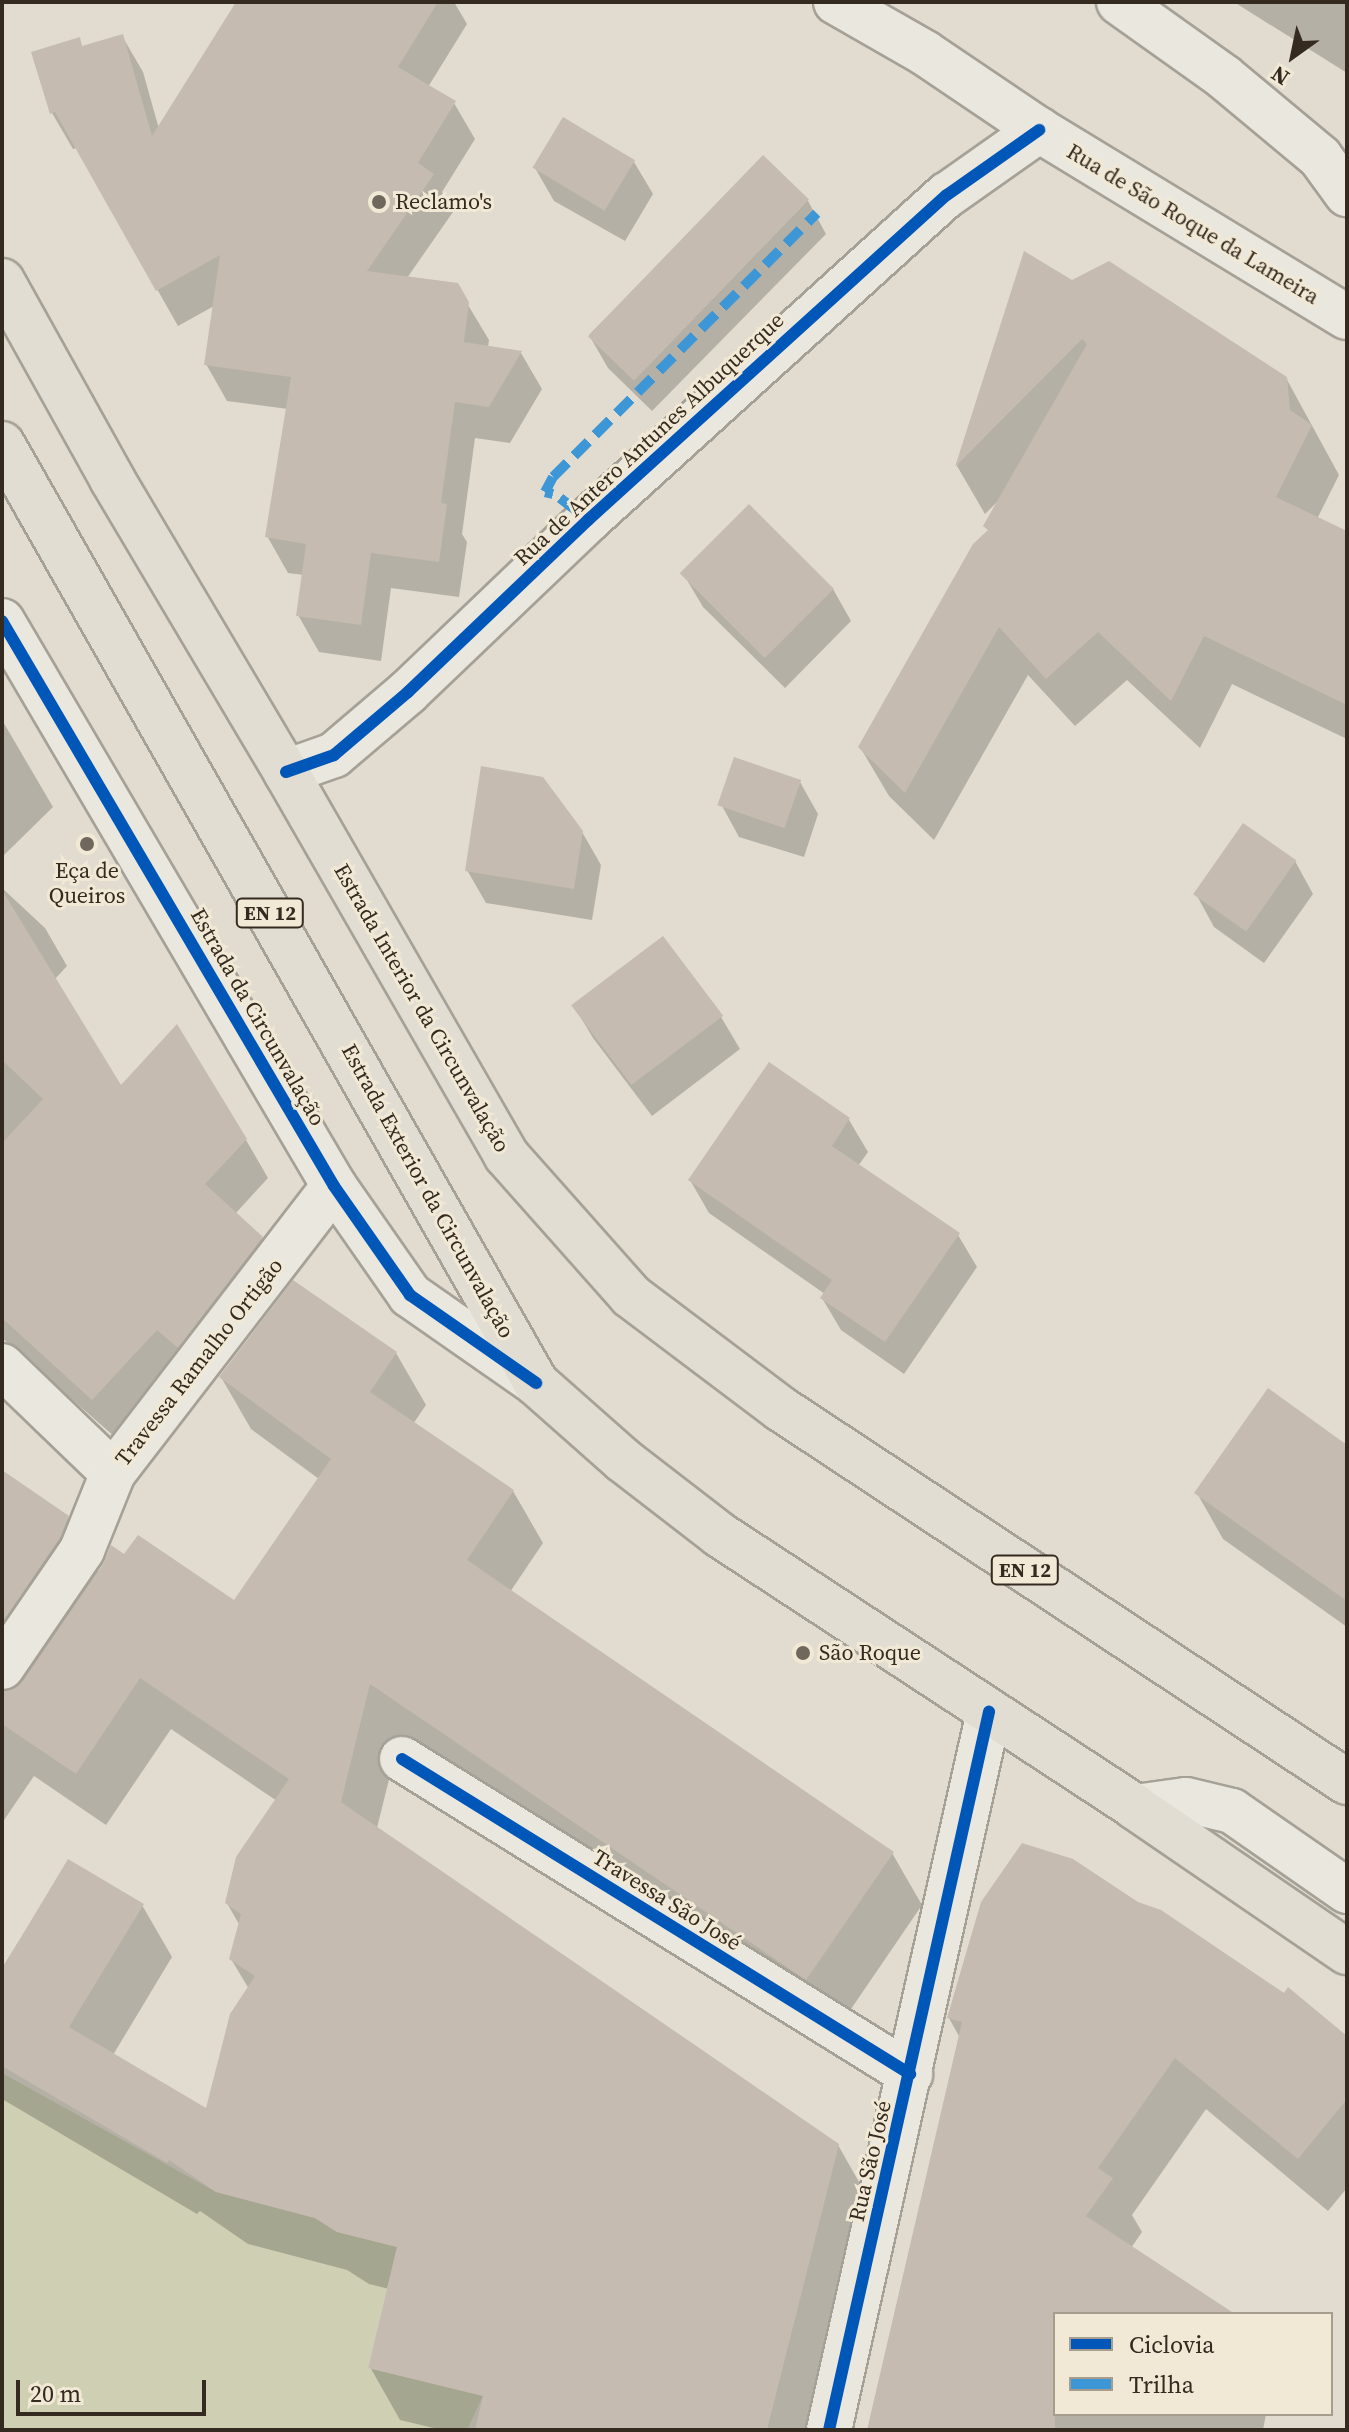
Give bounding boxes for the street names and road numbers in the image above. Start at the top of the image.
street label: Rua de São Roque da Lameira [1062,138,1324,310]
street label: Rua de Antero Antunes Albuquerque [509,307,789,571]
street label: Estrada Interior da Circunvalação [328,859,516,1157]
road number: EN 12 [234,897,306,929]
street label: Estrada da Circunvalação [185,904,331,1130]
street label: Estrada Exterior da Circunvalação [336,1039,520,1343]
street label: Travessa Ramalho Ortigão [110,1253,288,1471]
road number: EN 12 [989,1554,1061,1586]
street label: Travessa São José [588,1844,746,1956]
street label: Rua São José [843,2098,897,2224]

